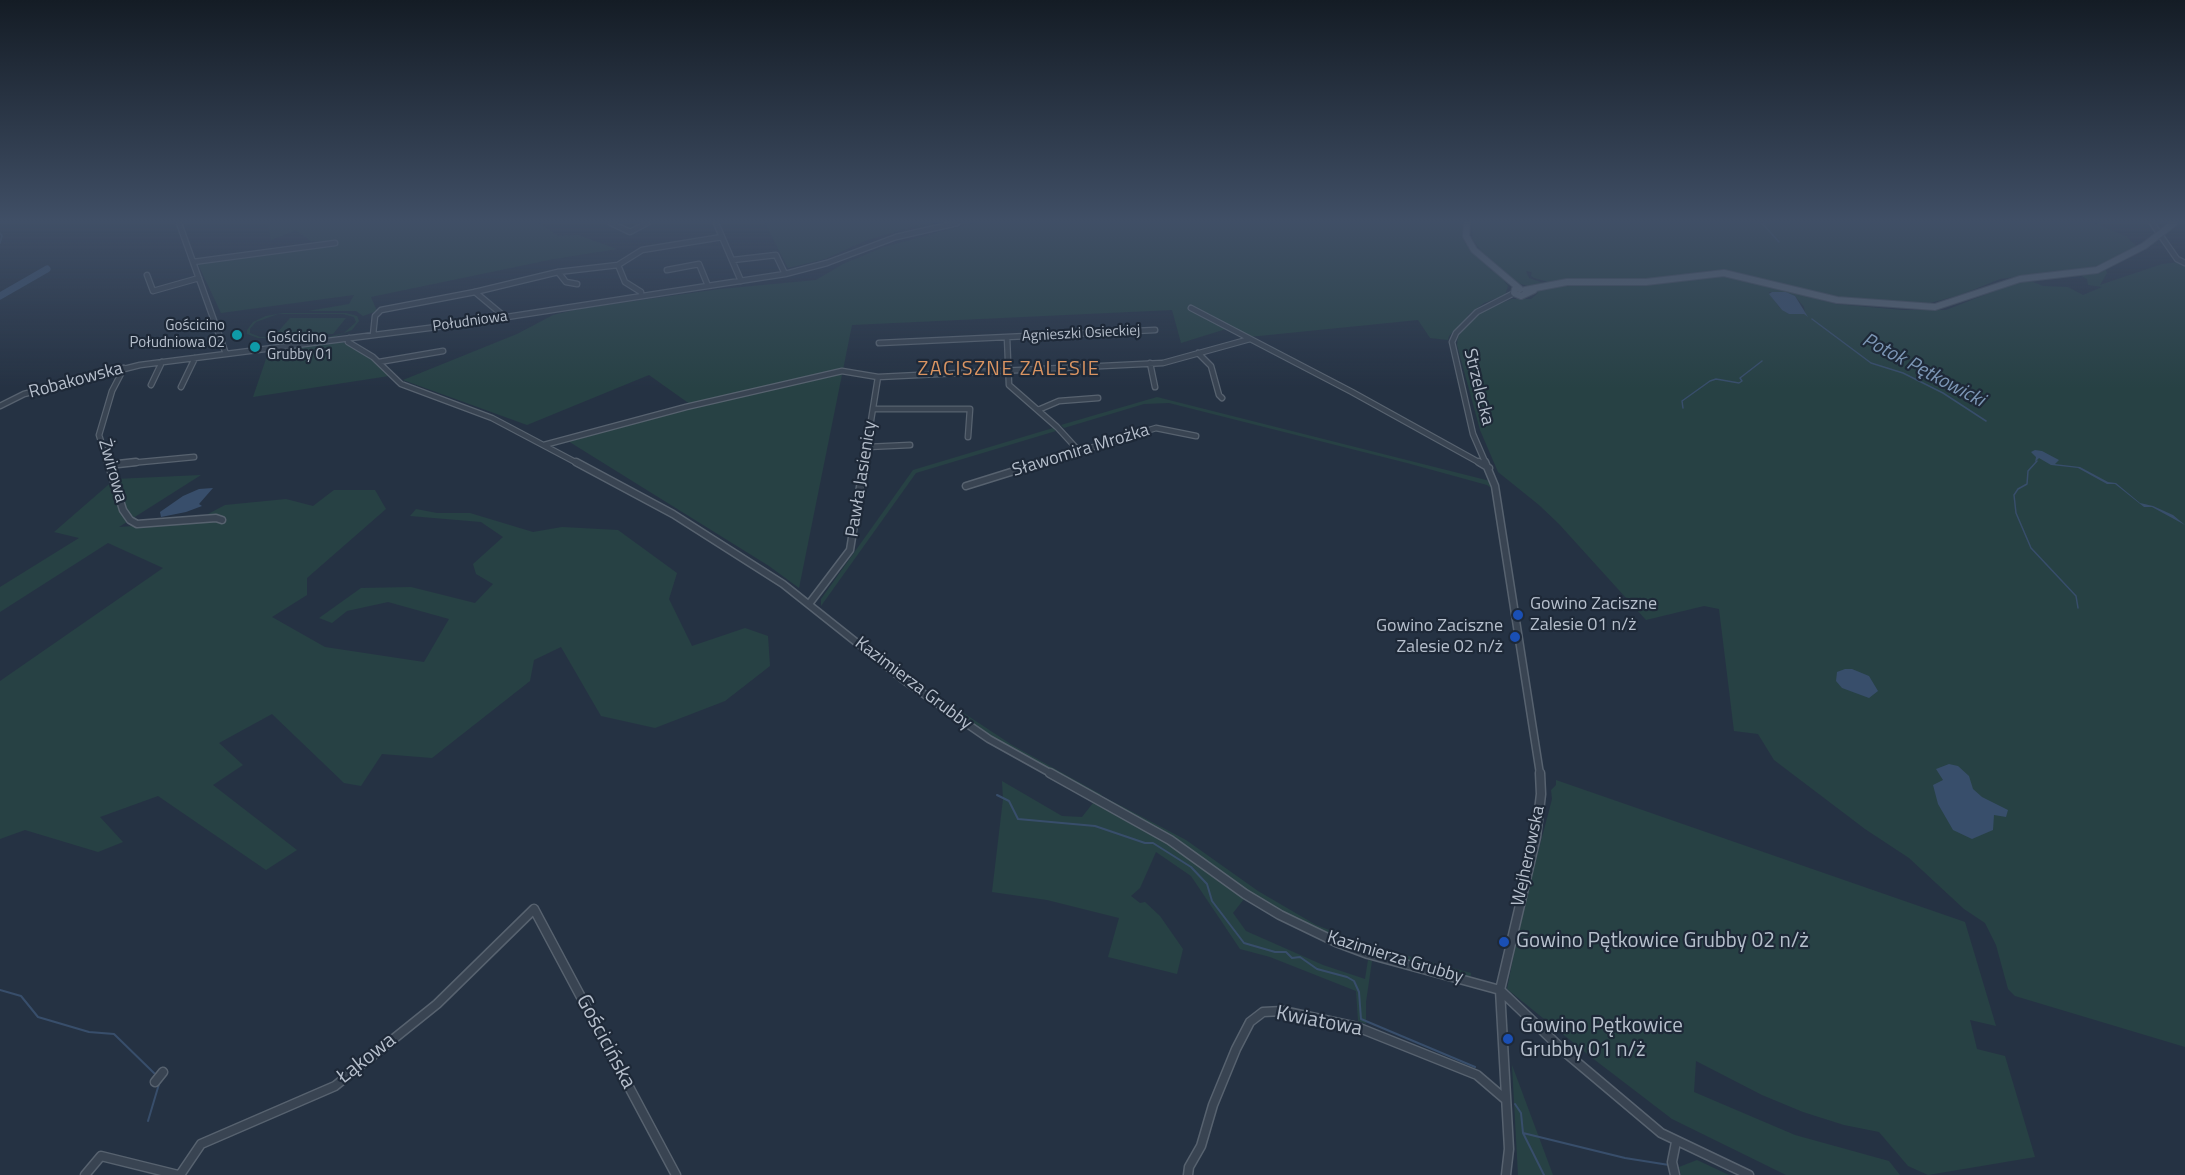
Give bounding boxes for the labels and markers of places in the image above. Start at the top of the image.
place label: Gościcino Południowa 02 [130,317,225,352]
marker: Gościcino Południowa 02 [230,328,244,342]
place label: Gościcino Grubby 01 [267,329,332,364]
marker: Gościcino Grubby 01 [248,340,262,354]
place label: Gowino Zaciszne Zalesie 01 n/ż [1530,594,1657,636]
marker: Gowino Zaciszne Zalesie 01 n/ż [1511,608,1525,622]
place label: Gowino Zaciszne Zalesie 02 n/ż [1376,616,1503,658]
marker: Gowino Zaciszne Zalesie 02 n/ż [1508,630,1522,644]
place label: Gowino Pętkowice Grubby 02 n/ż [1516,929,1809,955]
marker: Gowino Pętkowice Grubby 02 n/ż [1497,935,1511,949]
place label: Gowino Pętkowice Grubby 01 n/ż [1520,1014,1683,1064]
marker: Gowino Pętkowice Grubby 01 n/ż [1501,1032,1515,1046]

